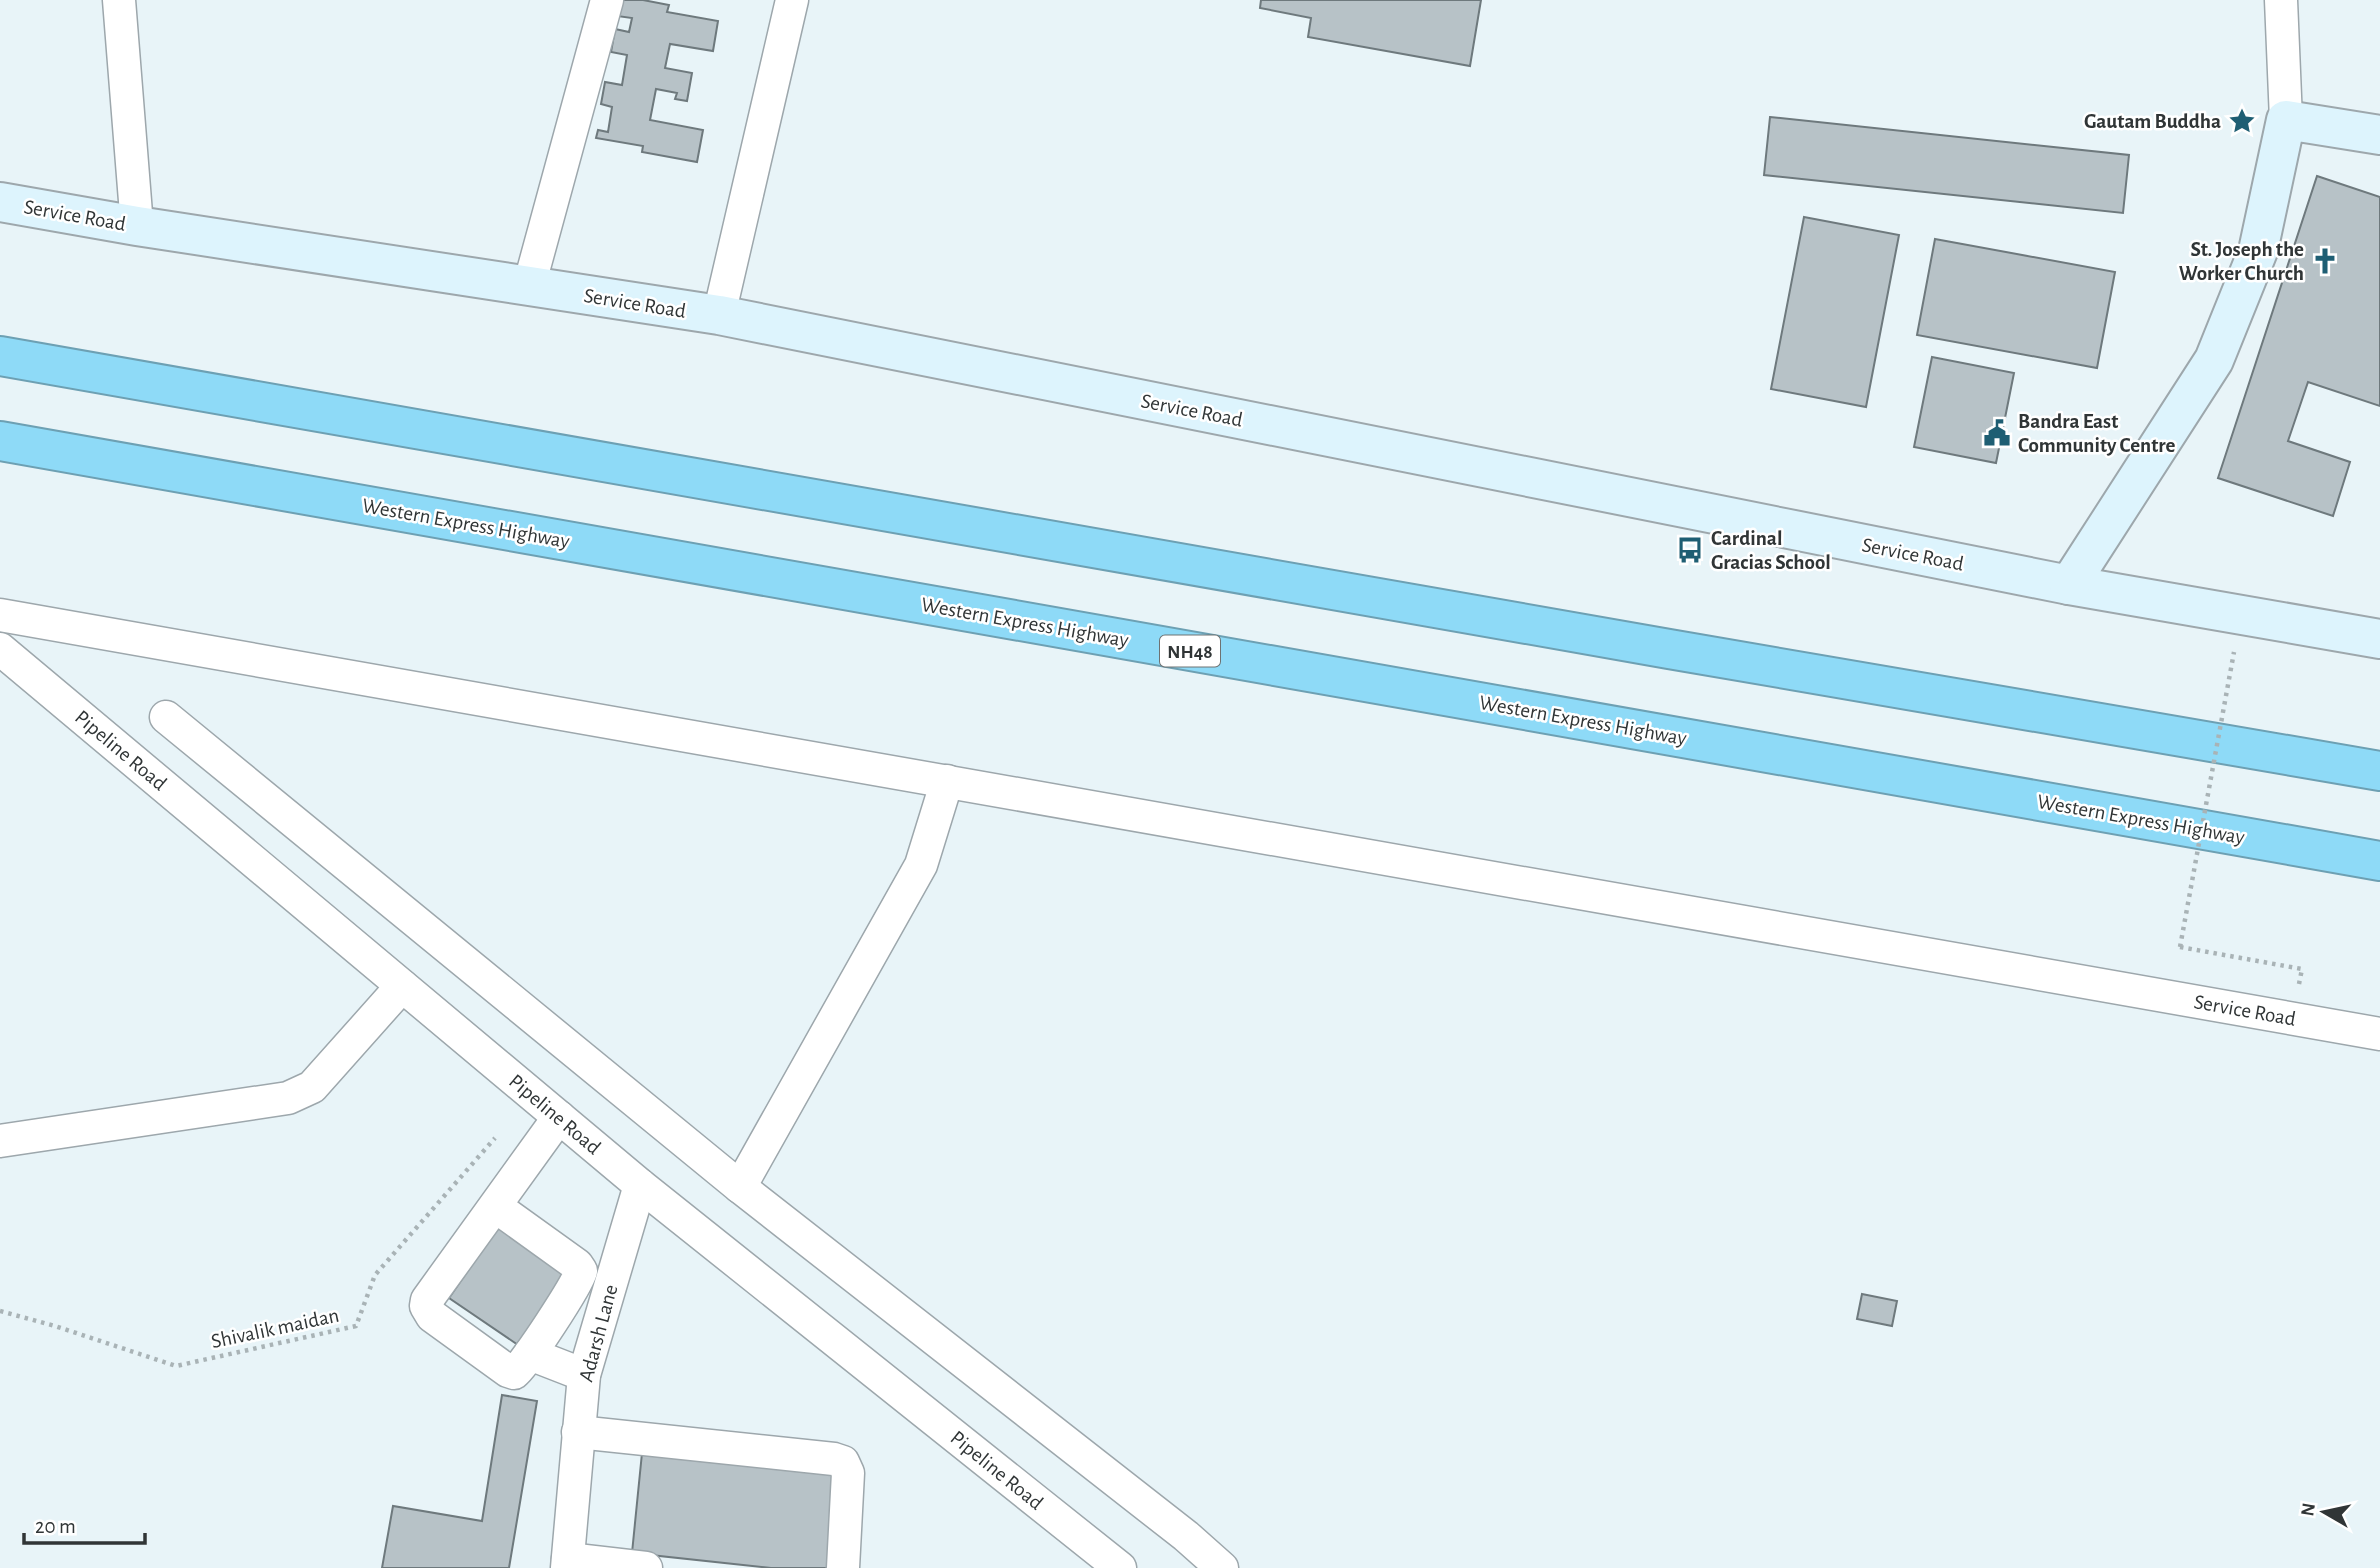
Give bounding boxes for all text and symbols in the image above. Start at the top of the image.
place icon: Gautam Buddha [2227,106,2257,136]
place label: Gautam Buddha [2084,111,2221,132]
street label: Service Road [22,196,128,235]
place label: St. Joseph the Worker Church [2179,239,2304,284]
church icon: St. Joseph the Worker Church [2310,246,2340,276]
street label: Service Road [582,285,688,322]
street label: Service Road [1139,390,1245,431]
place label: Bandra East Community Centre [2018,411,2176,456]
public building icon: Bandra East Community Centre [1982,418,2012,448]
street label: Western Express Highway [361,495,571,552]
place label: Cardinal Gracias School [1711,528,1831,573]
street label: Service Road [1860,534,1966,575]
bus stop icon: Cardinal Gracias School [1675,535,1705,565]
street label: Western Express Highway [920,594,1130,651]
road number: NH48 [1160,636,1220,666]
street label: Western Express Highway [1478,692,1688,749]
street label: Pipeline Road [71,706,171,795]
street label: Western Express Highway [2036,791,2246,848]
street label: Service Road [2192,991,2298,1030]
street label: Pipeline Road [505,1070,605,1159]
street label: Adarsh Lane [575,1282,622,1384]
street label: Shivalik maidan [209,1305,341,1352]
street label: Pipeline Road [946,1427,1047,1514]
north arrow [2289,1477,2359,1547]
scale bar [24,1502,145,1546]
text: N [2298,1502,2319,1518]
text: 20 m [35,1516,76,1537]

